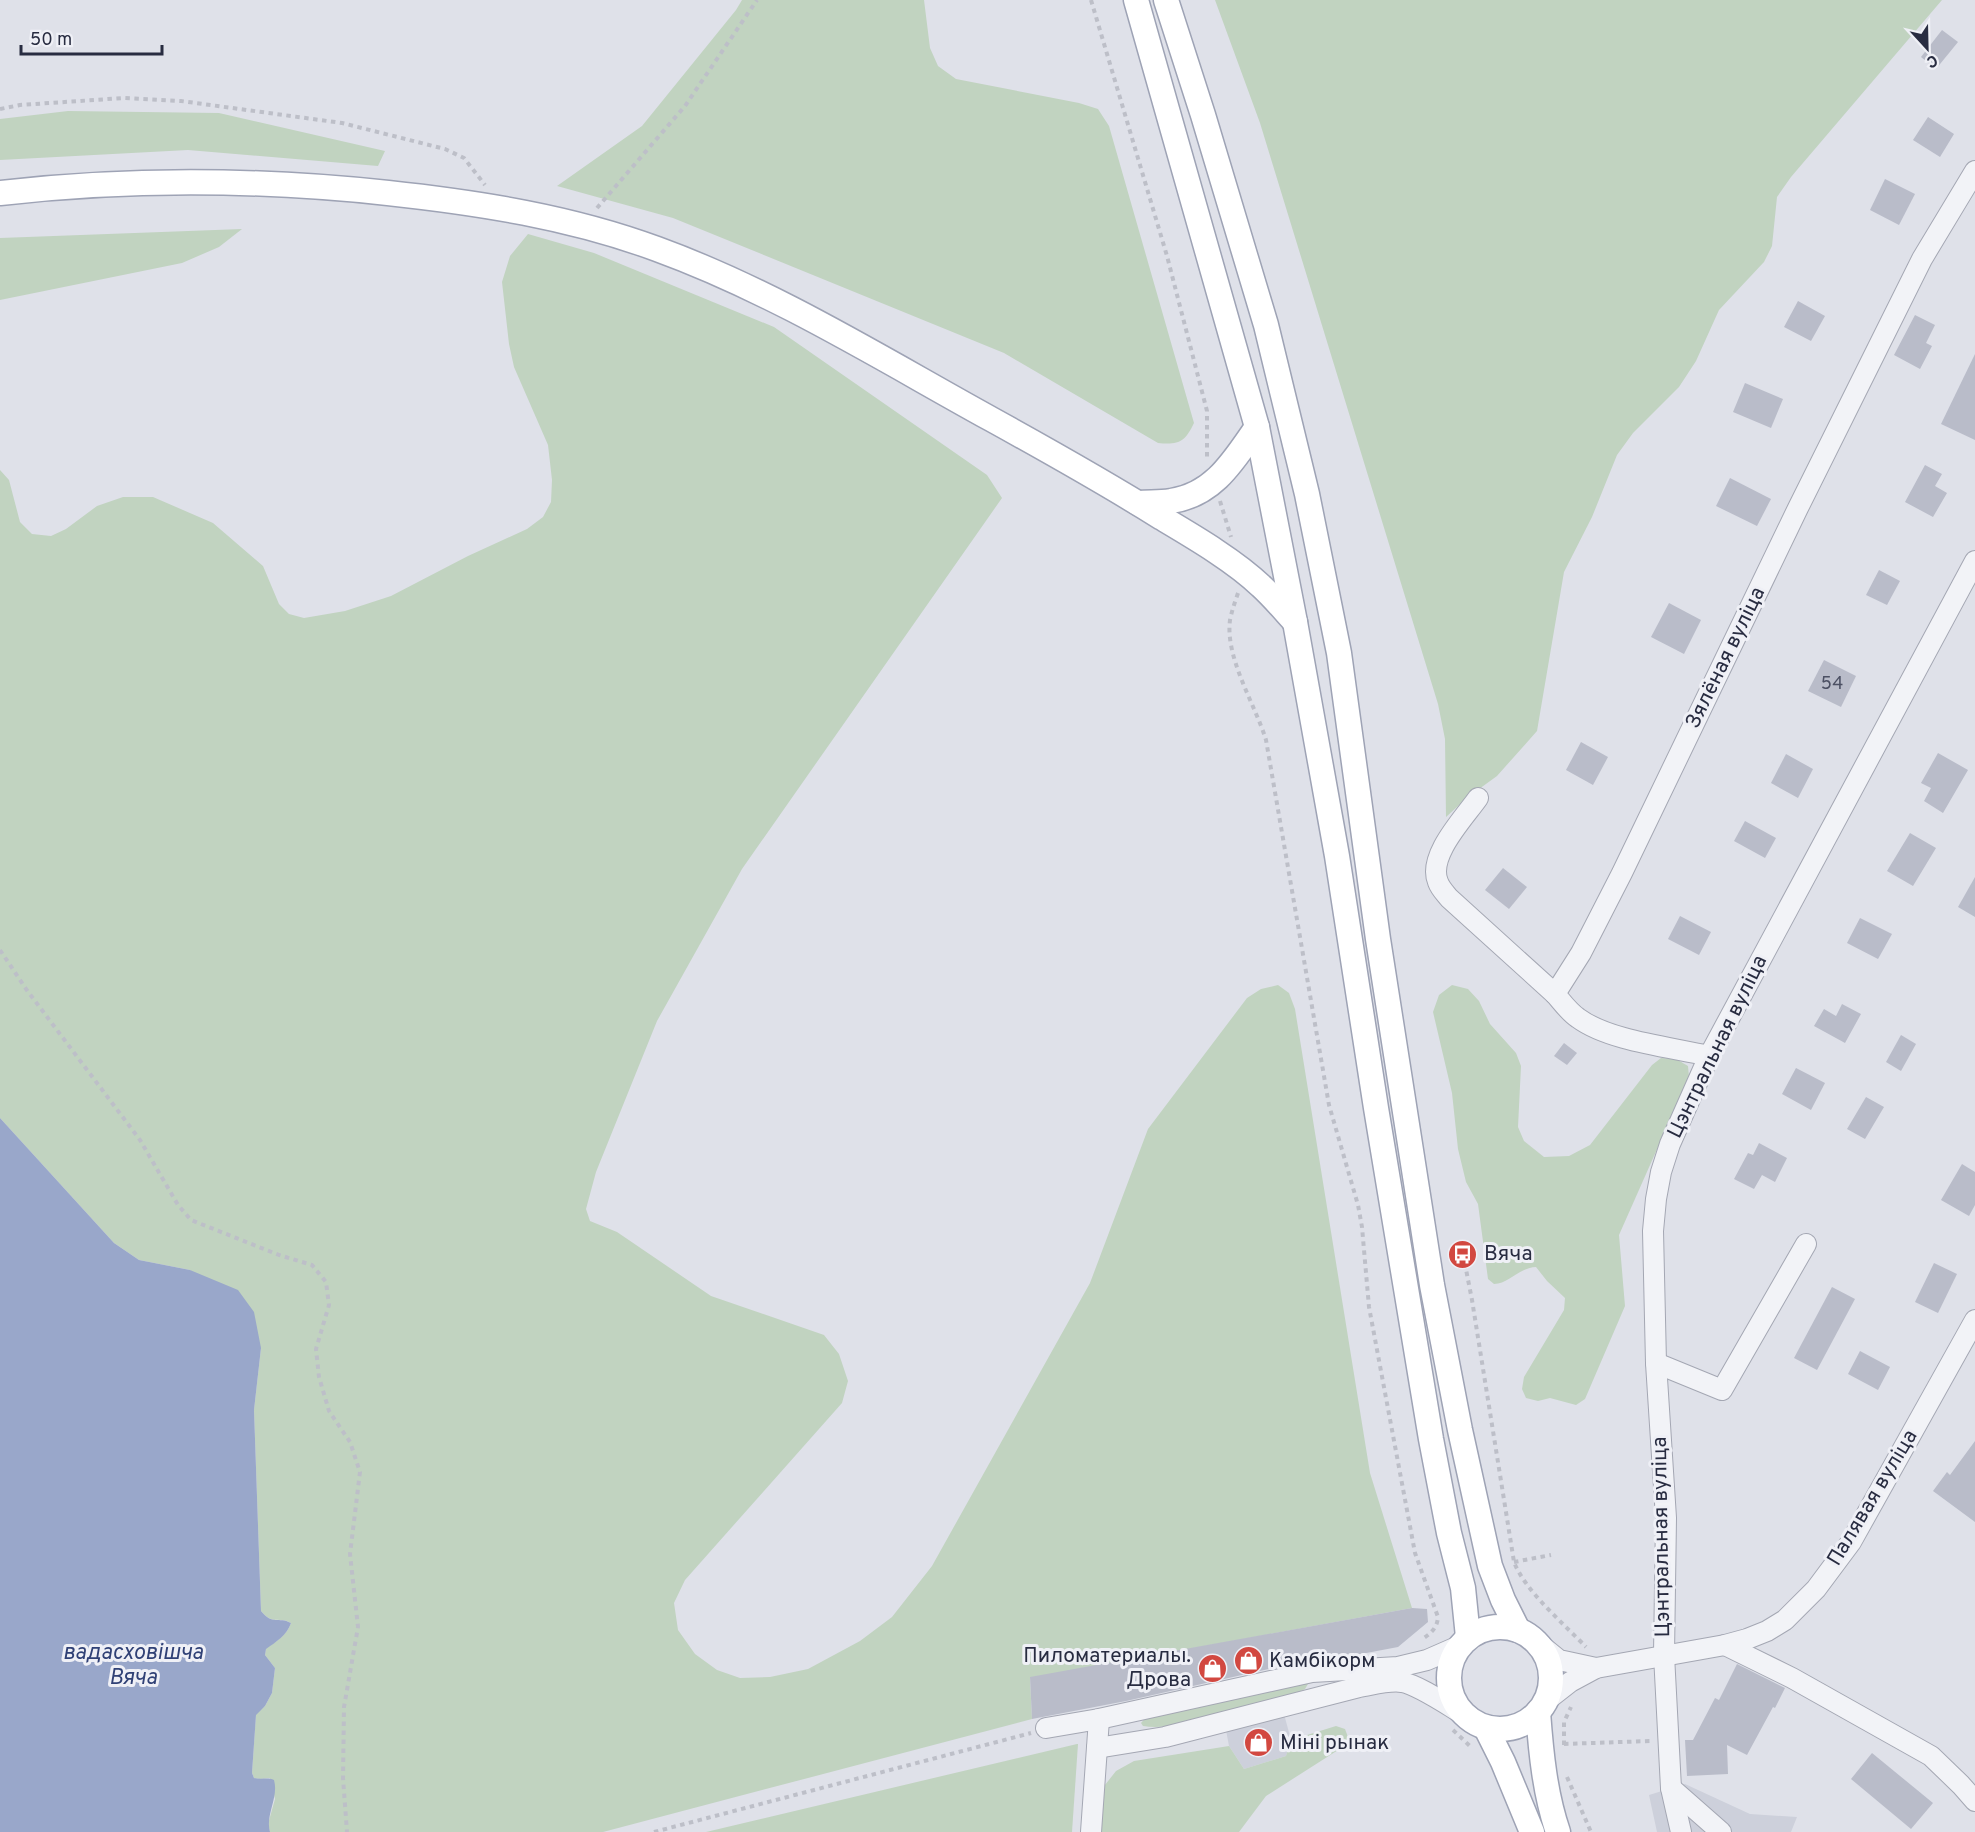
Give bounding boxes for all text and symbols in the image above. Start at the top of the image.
scale bar [21,18,162,56]
north arrow [1897,18,1957,78]
text: 50 m [30,29,72,52]
text: С [1923,49,1940,71]
street label: Зялёная вуліца [1680,583,1772,733]
house number: 54 [1821,673,1843,696]
street label: Цэнтральная вуліца [1662,951,1774,1143]
bus stop icon: Вяча [1447,1238,1479,1270]
place label: Вяча [1484,1241,1532,1268]
street label: Палявая вуліца [1822,1425,1924,1571]
street label: Цэнтральная вуліца [1647,1436,1677,1638]
water label: вадасховішча Вяча [63,1640,204,1692]
place label: Пиломатериалы. Дрова [1023,1643,1191,1694]
shop icon: Камбікорм [1232,1645,1264,1677]
place label: Камбікорм [1269,1648,1375,1675]
shop icon: Пиломатериалы. Дрова [1196,1652,1228,1684]
shop icon: Міні рынак [1243,1727,1275,1759]
place label: Міні рынак [1280,1730,1389,1757]

